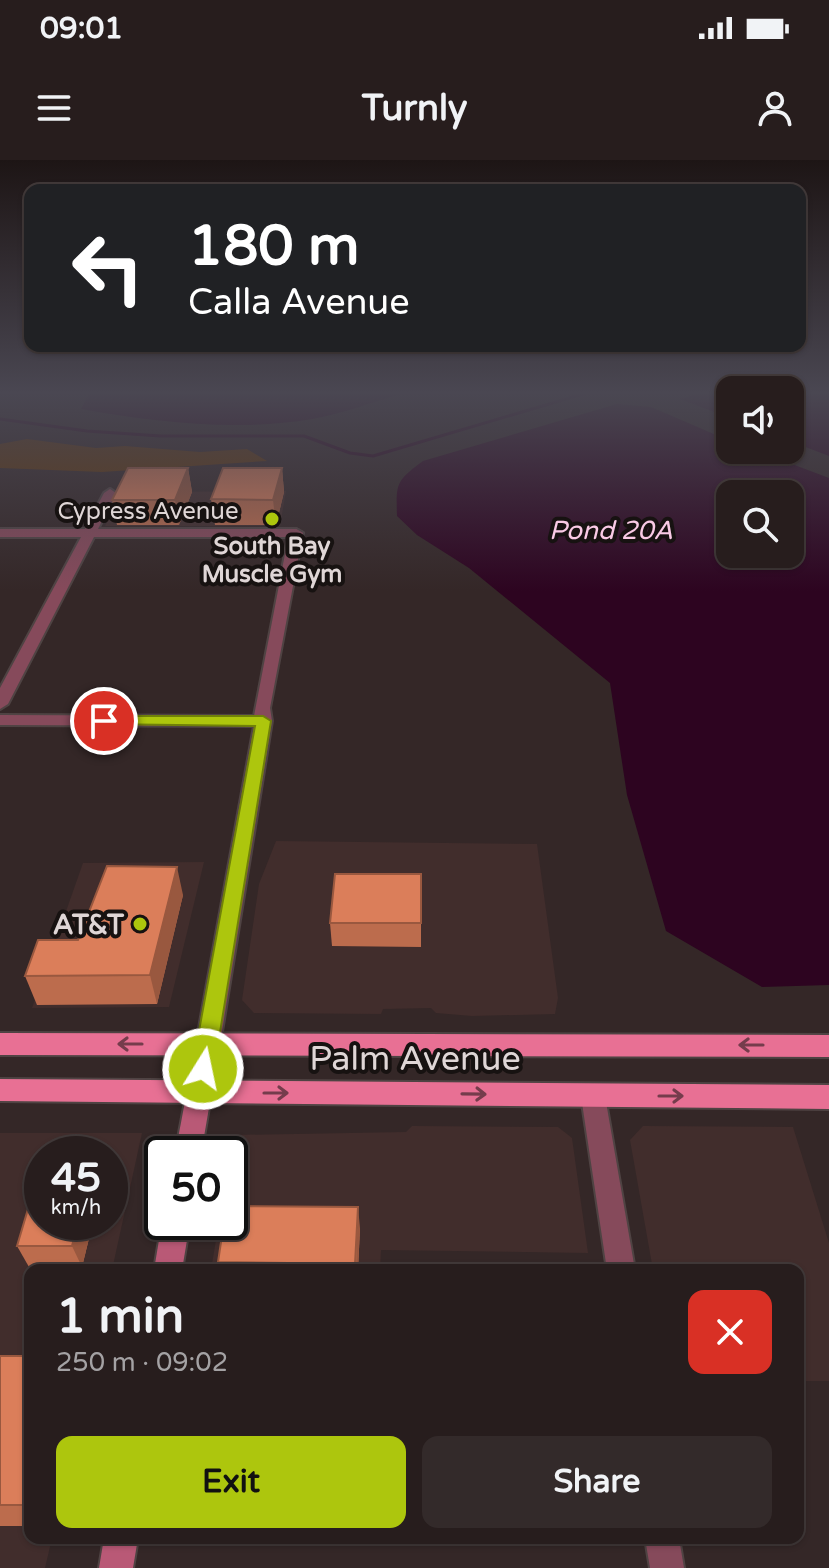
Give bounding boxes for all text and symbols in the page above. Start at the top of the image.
text: 09:01 [40,10,123,47]
icon: menu [32,86,76,130]
icon: person [753,86,797,130]
text: Turnly [362,87,467,130]
text: 180 m [188,213,359,280]
icon: left [56,216,160,320]
text: Calla Avenue [188,281,410,324]
map controls [716,376,804,568]
button: sound [716,376,804,464]
button: search [716,480,804,568]
street label: Cypress Avenue [57,497,239,526]
marker: South Bay Muscle Gym [263,510,281,528]
water label: Pond 20A [549,515,673,546]
place label: South Bay Muscle Gym [202,532,342,589]
pin [70,687,138,755]
icon: arrive [82,699,126,743]
place label: AT&T [53,908,125,942]
marker: AT&T [131,915,149,933]
position arrow [161,1027,245,1111]
one-way arrow [117,1036,144,1052]
one-way arrow [738,1037,765,1053]
street label: Palm Avenue [309,1039,521,1080]
one-way arrow [262,1085,289,1101]
one-way arrow [460,1086,487,1102]
one-way arrow [657,1088,684,1104]
speed limit sign: 50 [144,1136,248,1240]
text: 45 [51,1154,101,1202]
text: km/h [51,1196,101,1220]
text: 1 min [56,1288,184,1346]
button: close [688,1290,772,1374]
text: 250 m · 09:02 [56,1347,228,1378]
button: Exit [56,1436,406,1528]
button: Share [422,1436,772,1528]

